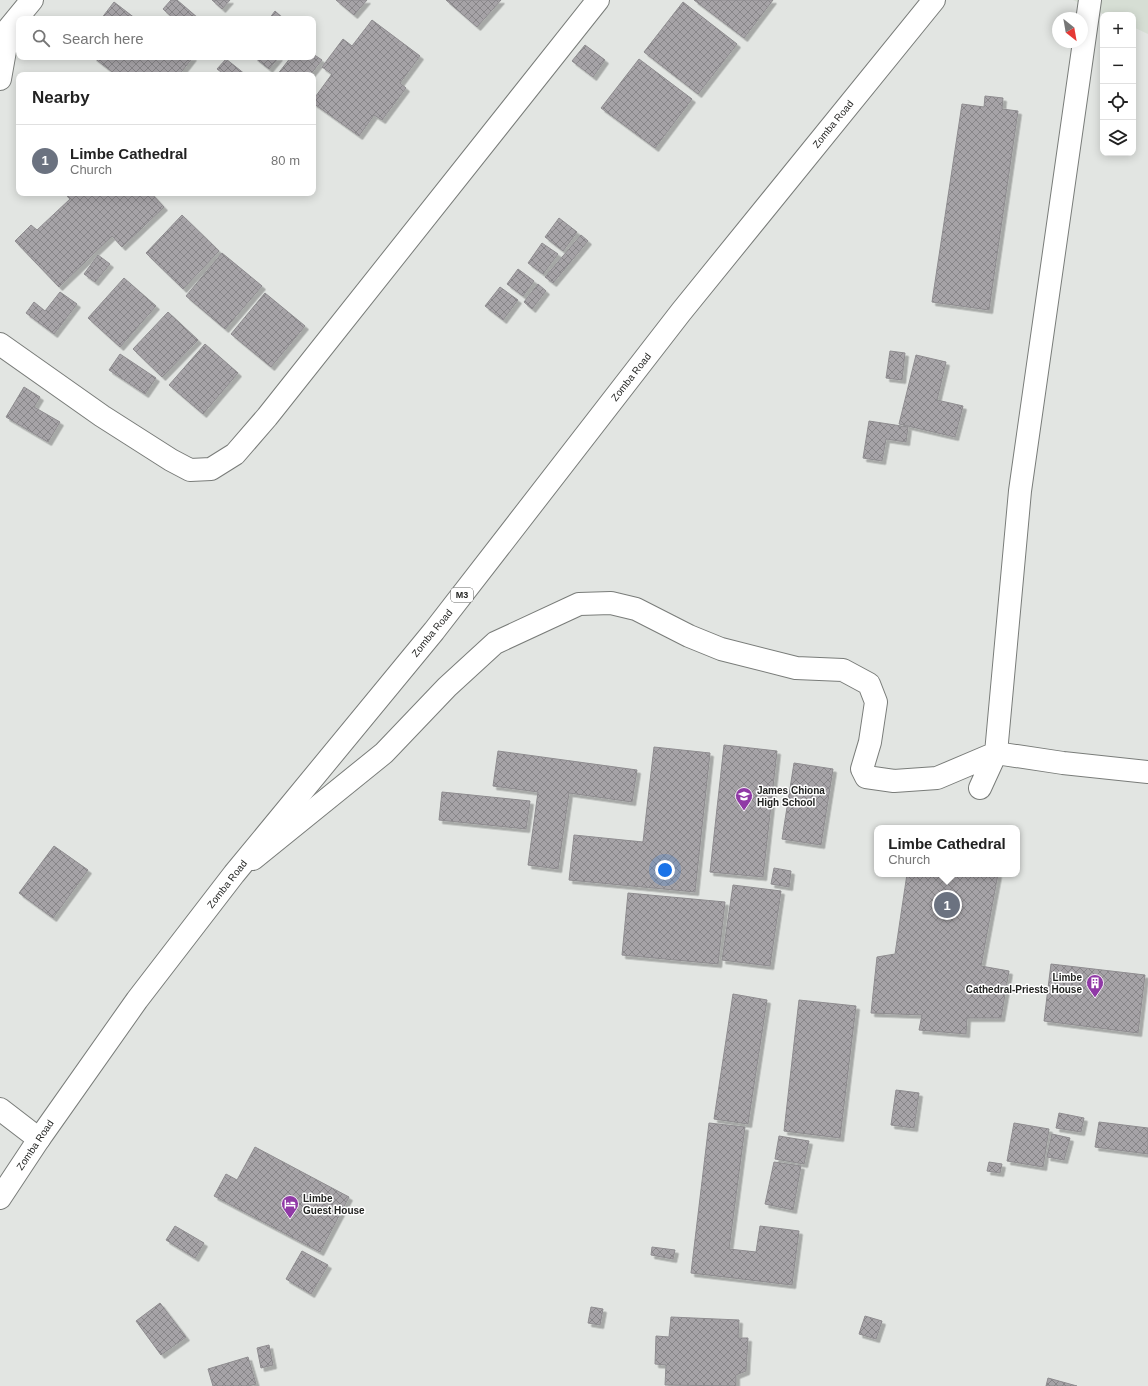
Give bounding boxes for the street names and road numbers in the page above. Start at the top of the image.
street label: Zomba Road [811,98,855,150]
street label: Zomba Road [609,351,653,403]
road number: M3 [451,588,473,602]
street label: Zomba Road [410,607,454,659]
street label: Zomba Road [205,858,249,910]
street label: Zomba Road [14,1118,56,1172]

